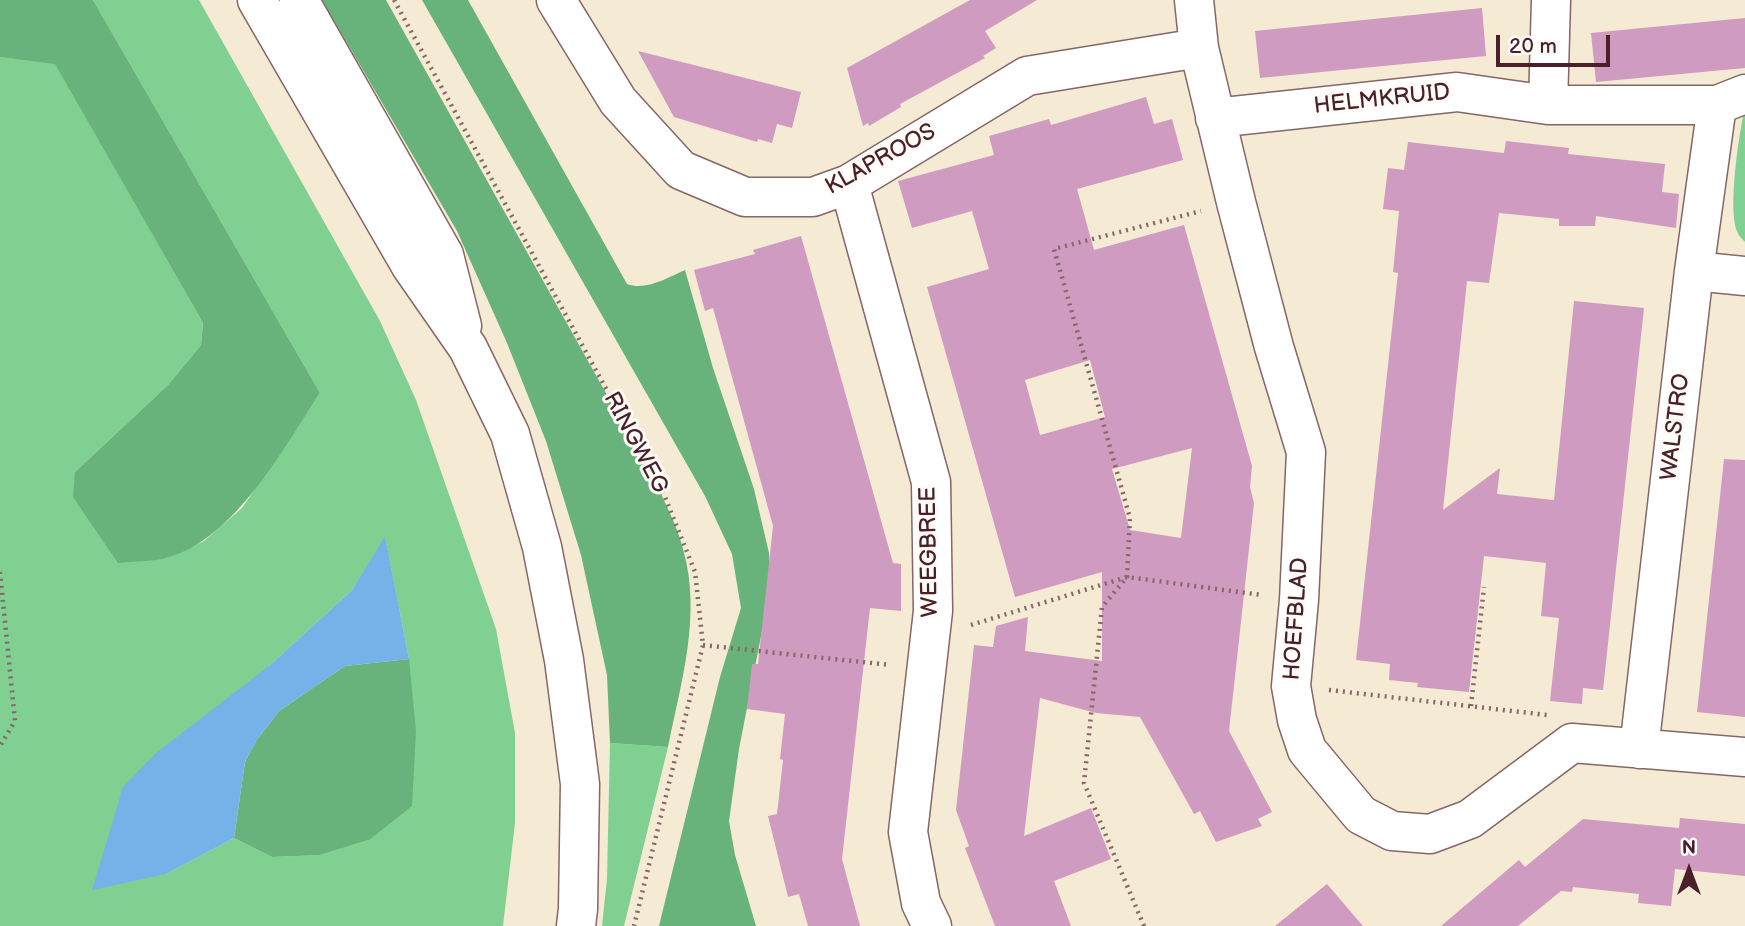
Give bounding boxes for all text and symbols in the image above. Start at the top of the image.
scale bar [1500,21,1614,65]
text: 20 m [1509,34,1557,59]
street label: HELMKRUID [1312,79,1452,121]
street label: KLAPROOS [821,118,941,202]
street label: WALSTRO [1656,372,1696,482]
street label: RINGWEG [597,387,673,499]
street label: WEEGBREE [915,486,945,618]
street label: HOEFBLAD [1279,557,1315,681]
north arrow [1654,835,1724,905]
text: N [1682,837,1696,860]

